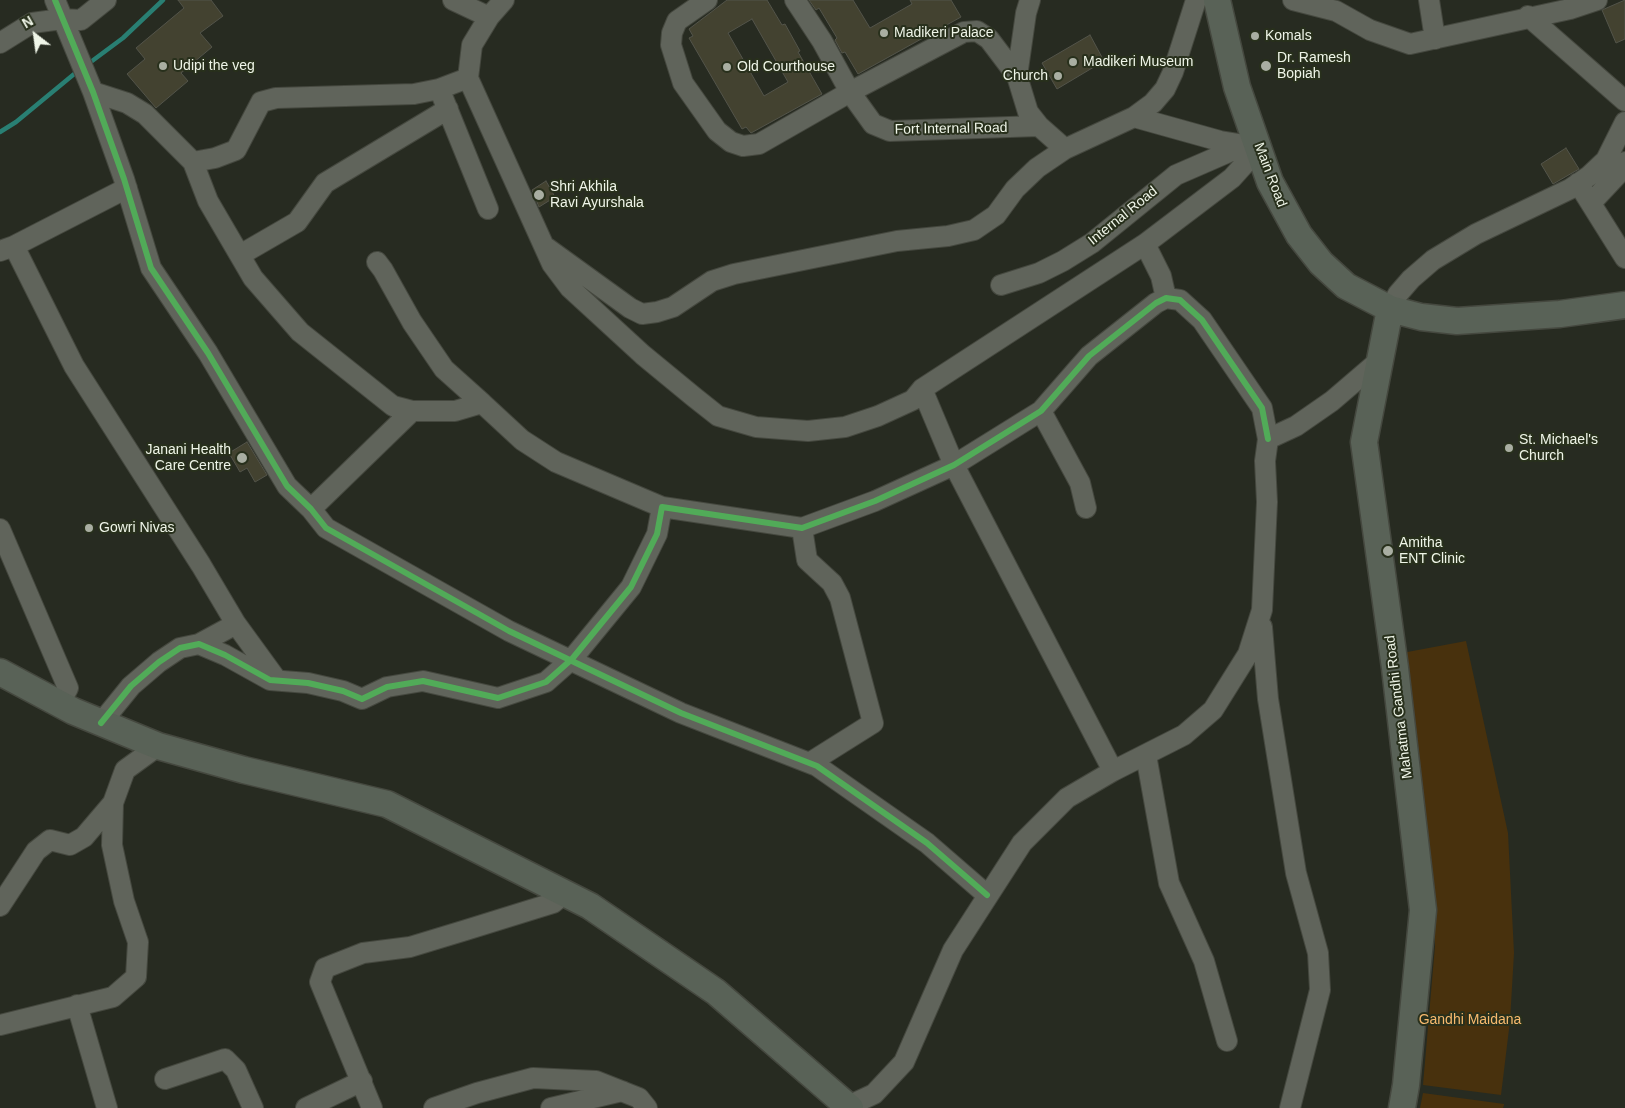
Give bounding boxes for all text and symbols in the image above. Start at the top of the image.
north arrow [10,10,60,60]
text: N [19,13,36,31]
place label: Madikeri Palace [894,25,994,41]
marker: Madikeri Palace [878,27,890,39]
place label: Komals [1265,28,1312,44]
marker: Komals [1249,30,1261,42]
place label: Dr. Ramesh Bopiah [1277,50,1351,82]
place label: Madikeri Museum [1083,54,1193,70]
marker: Madikeri Museum [1067,56,1079,68]
place label: Udipi the veg [173,58,255,74]
place label: Old Courthouse [737,59,835,75]
marker: Dr. Ramesh Bopiah [1259,59,1273,73]
marker: Udipi the veg [157,60,169,72]
marker: Old Courthouse [721,61,733,73]
place label: Church [1003,68,1048,84]
marker: Church [1052,70,1064,82]
street label: Fort Internal Road [894,120,1008,138]
street label: Main Road [1250,140,1290,210]
place label: Shri Akhila Ravi Ayurshala [550,179,644,212]
street label: Internal Road [1085,183,1161,249]
marker: Shri Akhila Ravi Ayurshala [532,188,546,202]
place label: St. Michael's Church [1519,432,1598,464]
place label: Janani Health Care Centre [145,442,231,474]
marker: St. Michael's Church [1503,442,1515,454]
marker: Janani Health Care Centre [235,451,249,465]
place label: Gowri Nivas [99,520,174,536]
marker: Gowri Nivas [83,522,95,534]
place label: Amitha ENT Clinic [1399,535,1465,568]
marker: Amitha ENT Clinic [1381,544,1395,558]
street label: Mahatma Gandhi Road [1382,634,1416,780]
park label: Gandhi Maidana [1419,1012,1521,1028]

